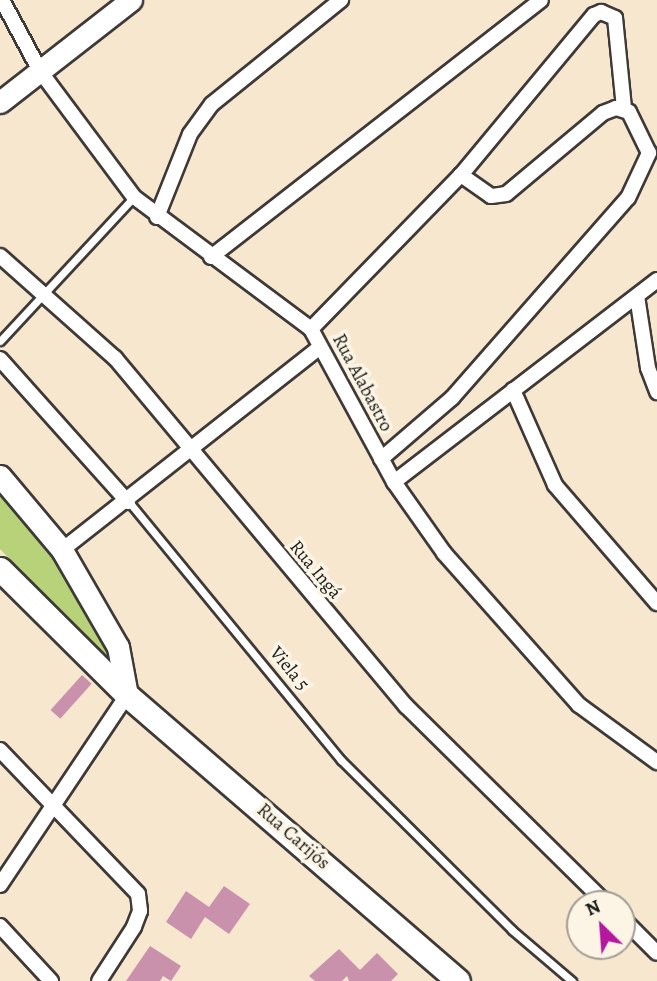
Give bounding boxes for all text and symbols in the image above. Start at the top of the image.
street label: Rua Alabastro [327,330,397,436]
street label: Rua Ingá [284,536,346,604]
street label: Viela 5 [264,642,314,696]
street label: Rua Carijós [252,799,334,875]
north arrow [566,890,636,960]
text: N [581,893,605,922]

